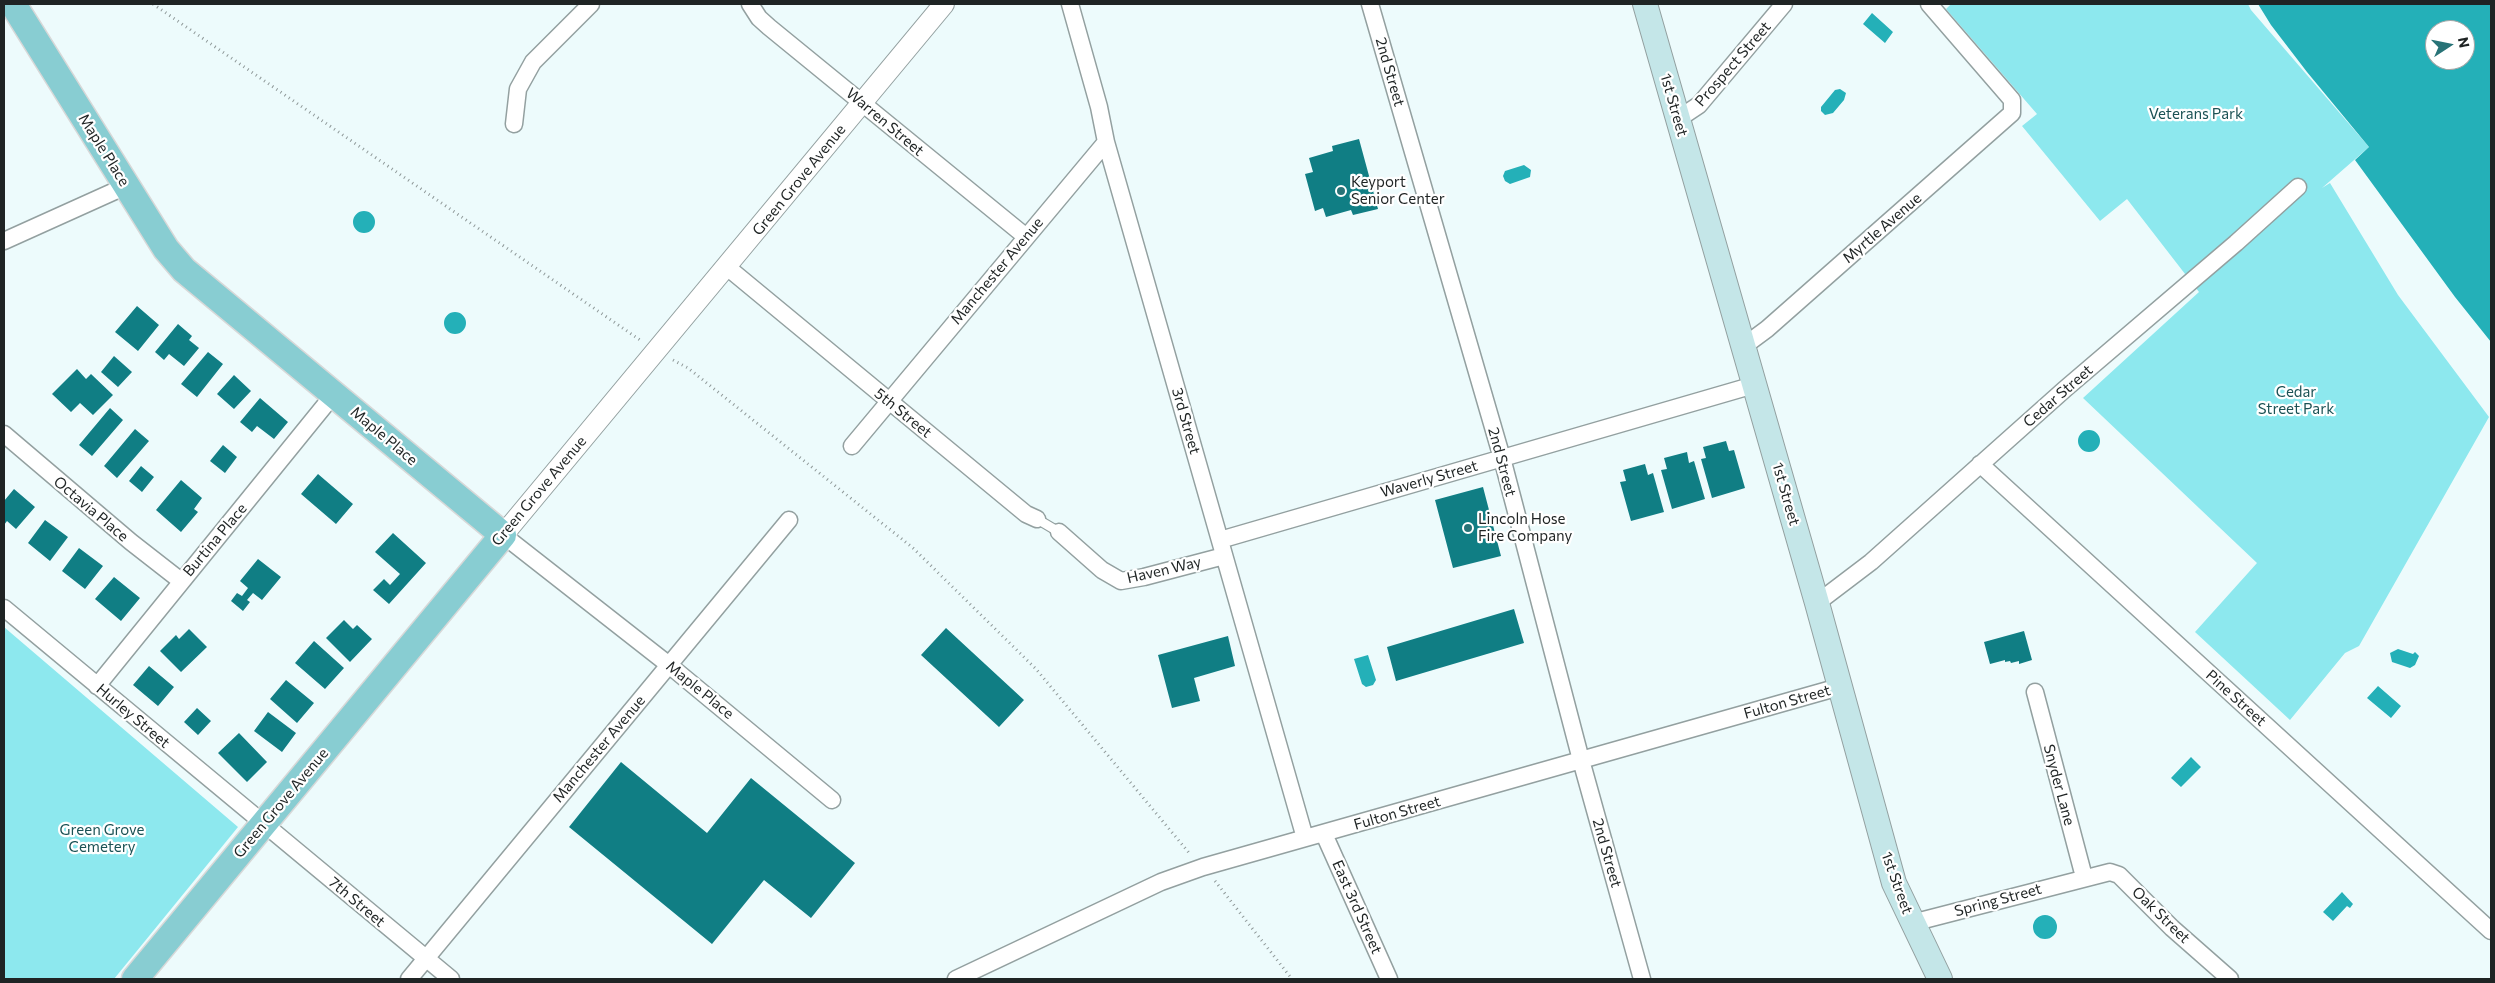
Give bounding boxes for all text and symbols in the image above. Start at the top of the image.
street label: Prospect Street [1691,18,1775,110]
north arrow [2425,20,2475,70]
street label: 2nd Street [1372,35,1408,109]
text: N [2455,35,2474,49]
street label: 1st Street [1656,71,1692,139]
street label: Warren Street [842,84,928,160]
park label: Veterans Park [2149,105,2243,123]
street label: Maple Place [75,110,133,190]
street label: Green Grove Avenue [749,121,849,239]
place label: Keyport Senior Center [1351,173,1445,208]
marker: Keyport Senior Center [1335,185,1347,197]
street label: Myrtle Avenue [1839,189,1925,267]
street label: Manchester Avenue [947,214,1047,328]
street label: Cedar Street [2020,361,2096,431]
park label: Cedar Street Park [2258,383,2334,418]
street label: 5th Street [871,384,935,442]
street label: 3rd Street [1168,386,1204,456]
street label: Maple Place [347,403,421,469]
street label: 2nd Street [1484,425,1520,499]
street label: Green Grove Avenue [488,432,590,550]
street label: Waverly Street [1378,457,1480,501]
street label: 1st Street [1768,460,1804,528]
street label: Octavia Place [50,472,132,546]
street label: Burtina Place [179,500,251,580]
place label: Lincoln Hose Fire Company [1478,510,1572,545]
marker: Lincoln Hose Fire Company [1462,522,1474,534]
street label: Haven Way [1125,553,1203,587]
street label: Maple Place [663,657,737,723]
street label: Pine Street [2202,666,2270,730]
street label: Hurley Street [93,680,173,752]
street label: Fulton Street [1742,681,1832,723]
street label: Manchester Avenue [549,692,649,806]
street label: Snyder Lane [2040,743,2078,827]
street label: Green Grove Avenue [230,744,332,862]
street label: Fulton Street [1352,792,1442,834]
street label: 2nd Street [1589,816,1625,890]
park label: Green Grove Cemetery [60,821,144,856]
street label: 1st Street [1877,850,1917,916]
street label: East 3rd Street [1328,857,1386,957]
street label: 7th Street [325,873,389,931]
street label: Spring Street [1952,880,2044,920]
street label: Oak Street [2128,883,2194,947]

